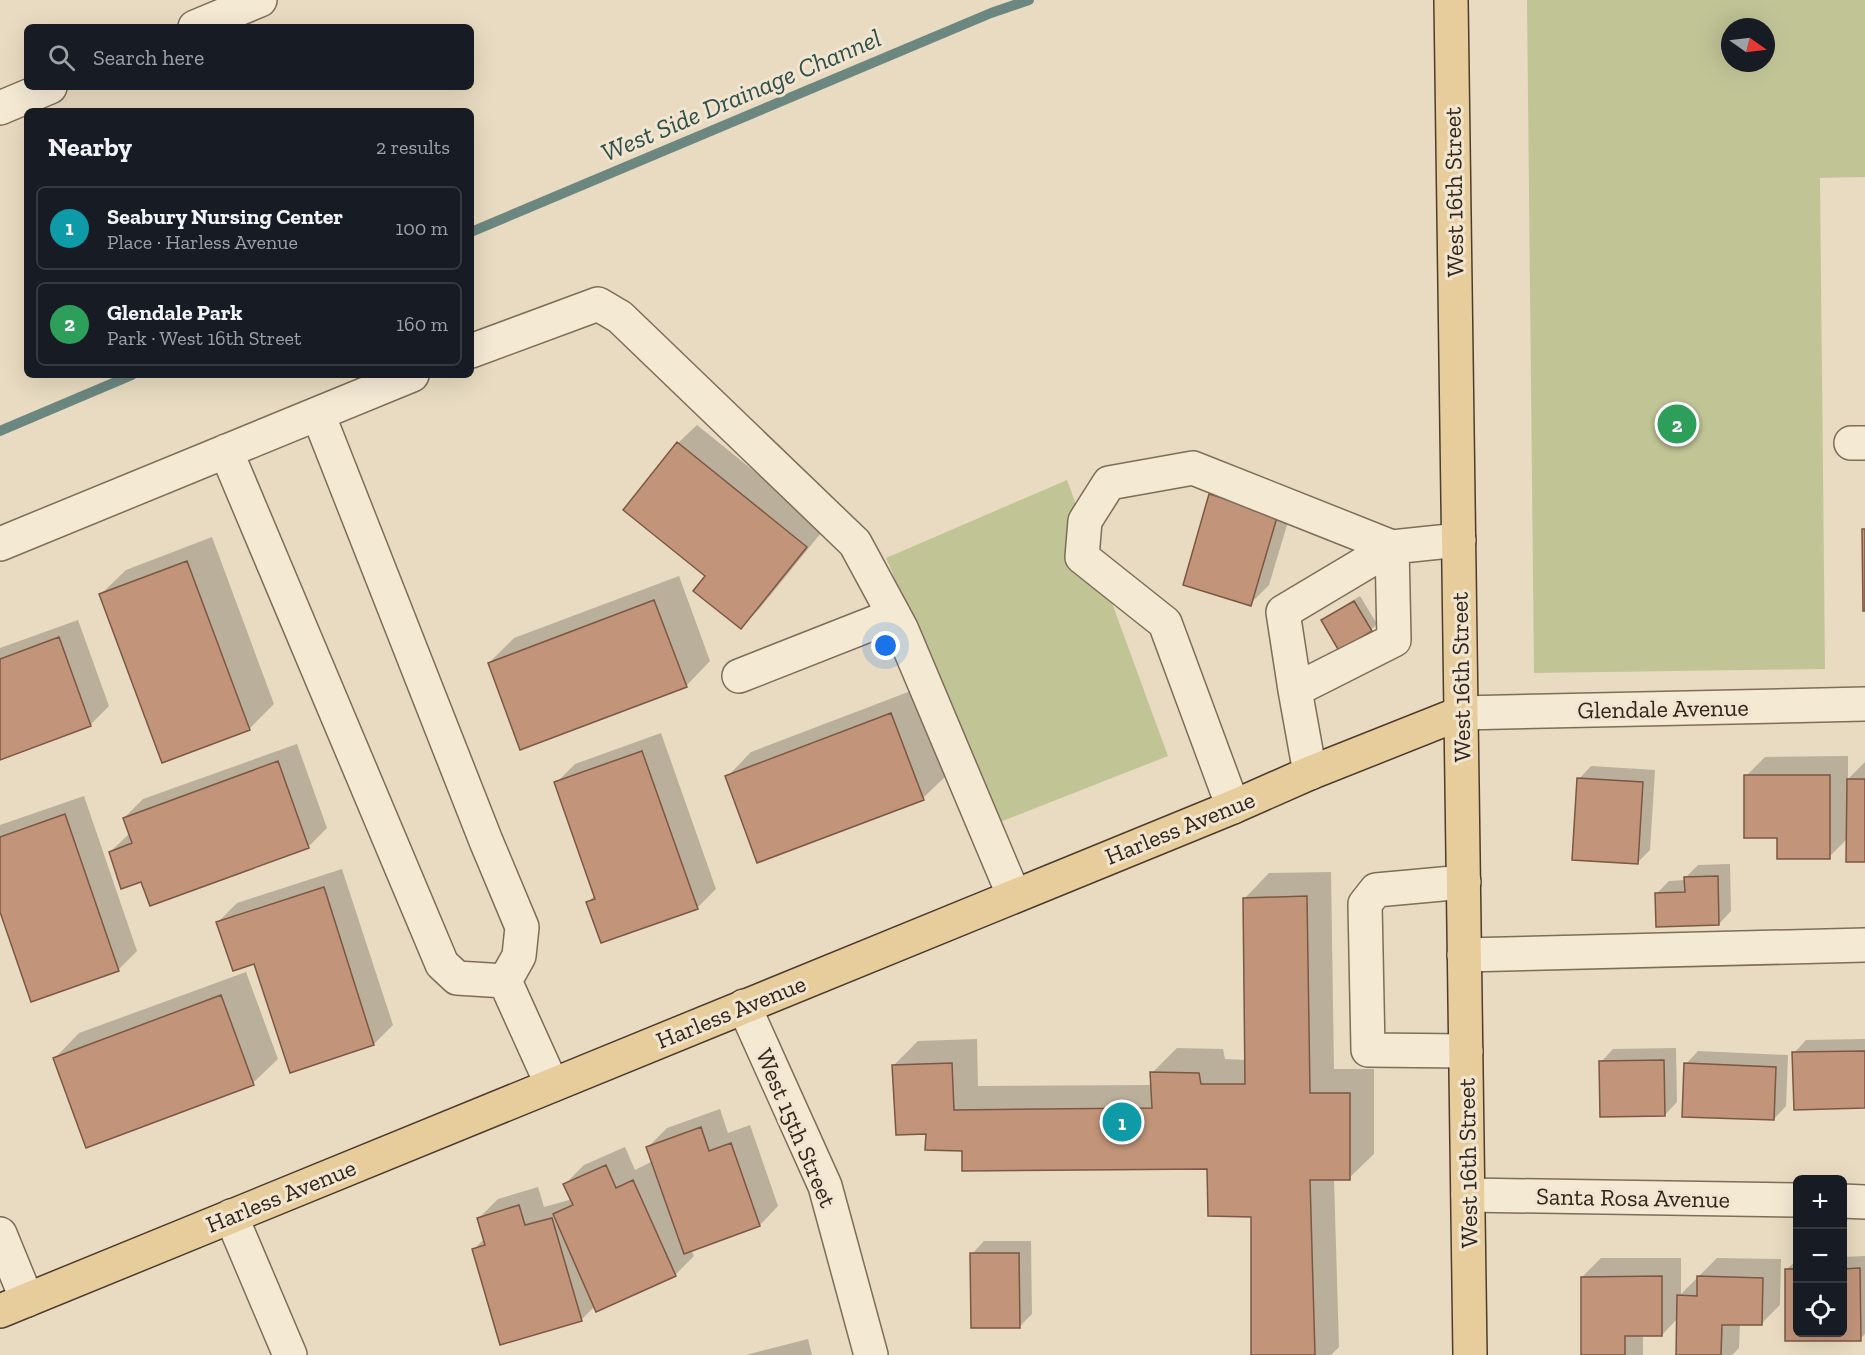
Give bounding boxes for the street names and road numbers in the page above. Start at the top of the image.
street label: West 16th Street [1438,107,1469,277]
street label: West 16th Street [1445,592,1476,762]
street label: Glendale Avenue [1577,693,1749,724]
street label: Harless Avenue [1101,784,1259,871]
street label: Harless Avenue [652,968,810,1055]
street label: West 15th Street [750,1044,843,1212]
street label: West 16th Street [1452,1078,1483,1248]
street label: Harless Avenue [202,1152,360,1239]
street label: Santa Rosa Avenue [1536,1181,1730,1214]

